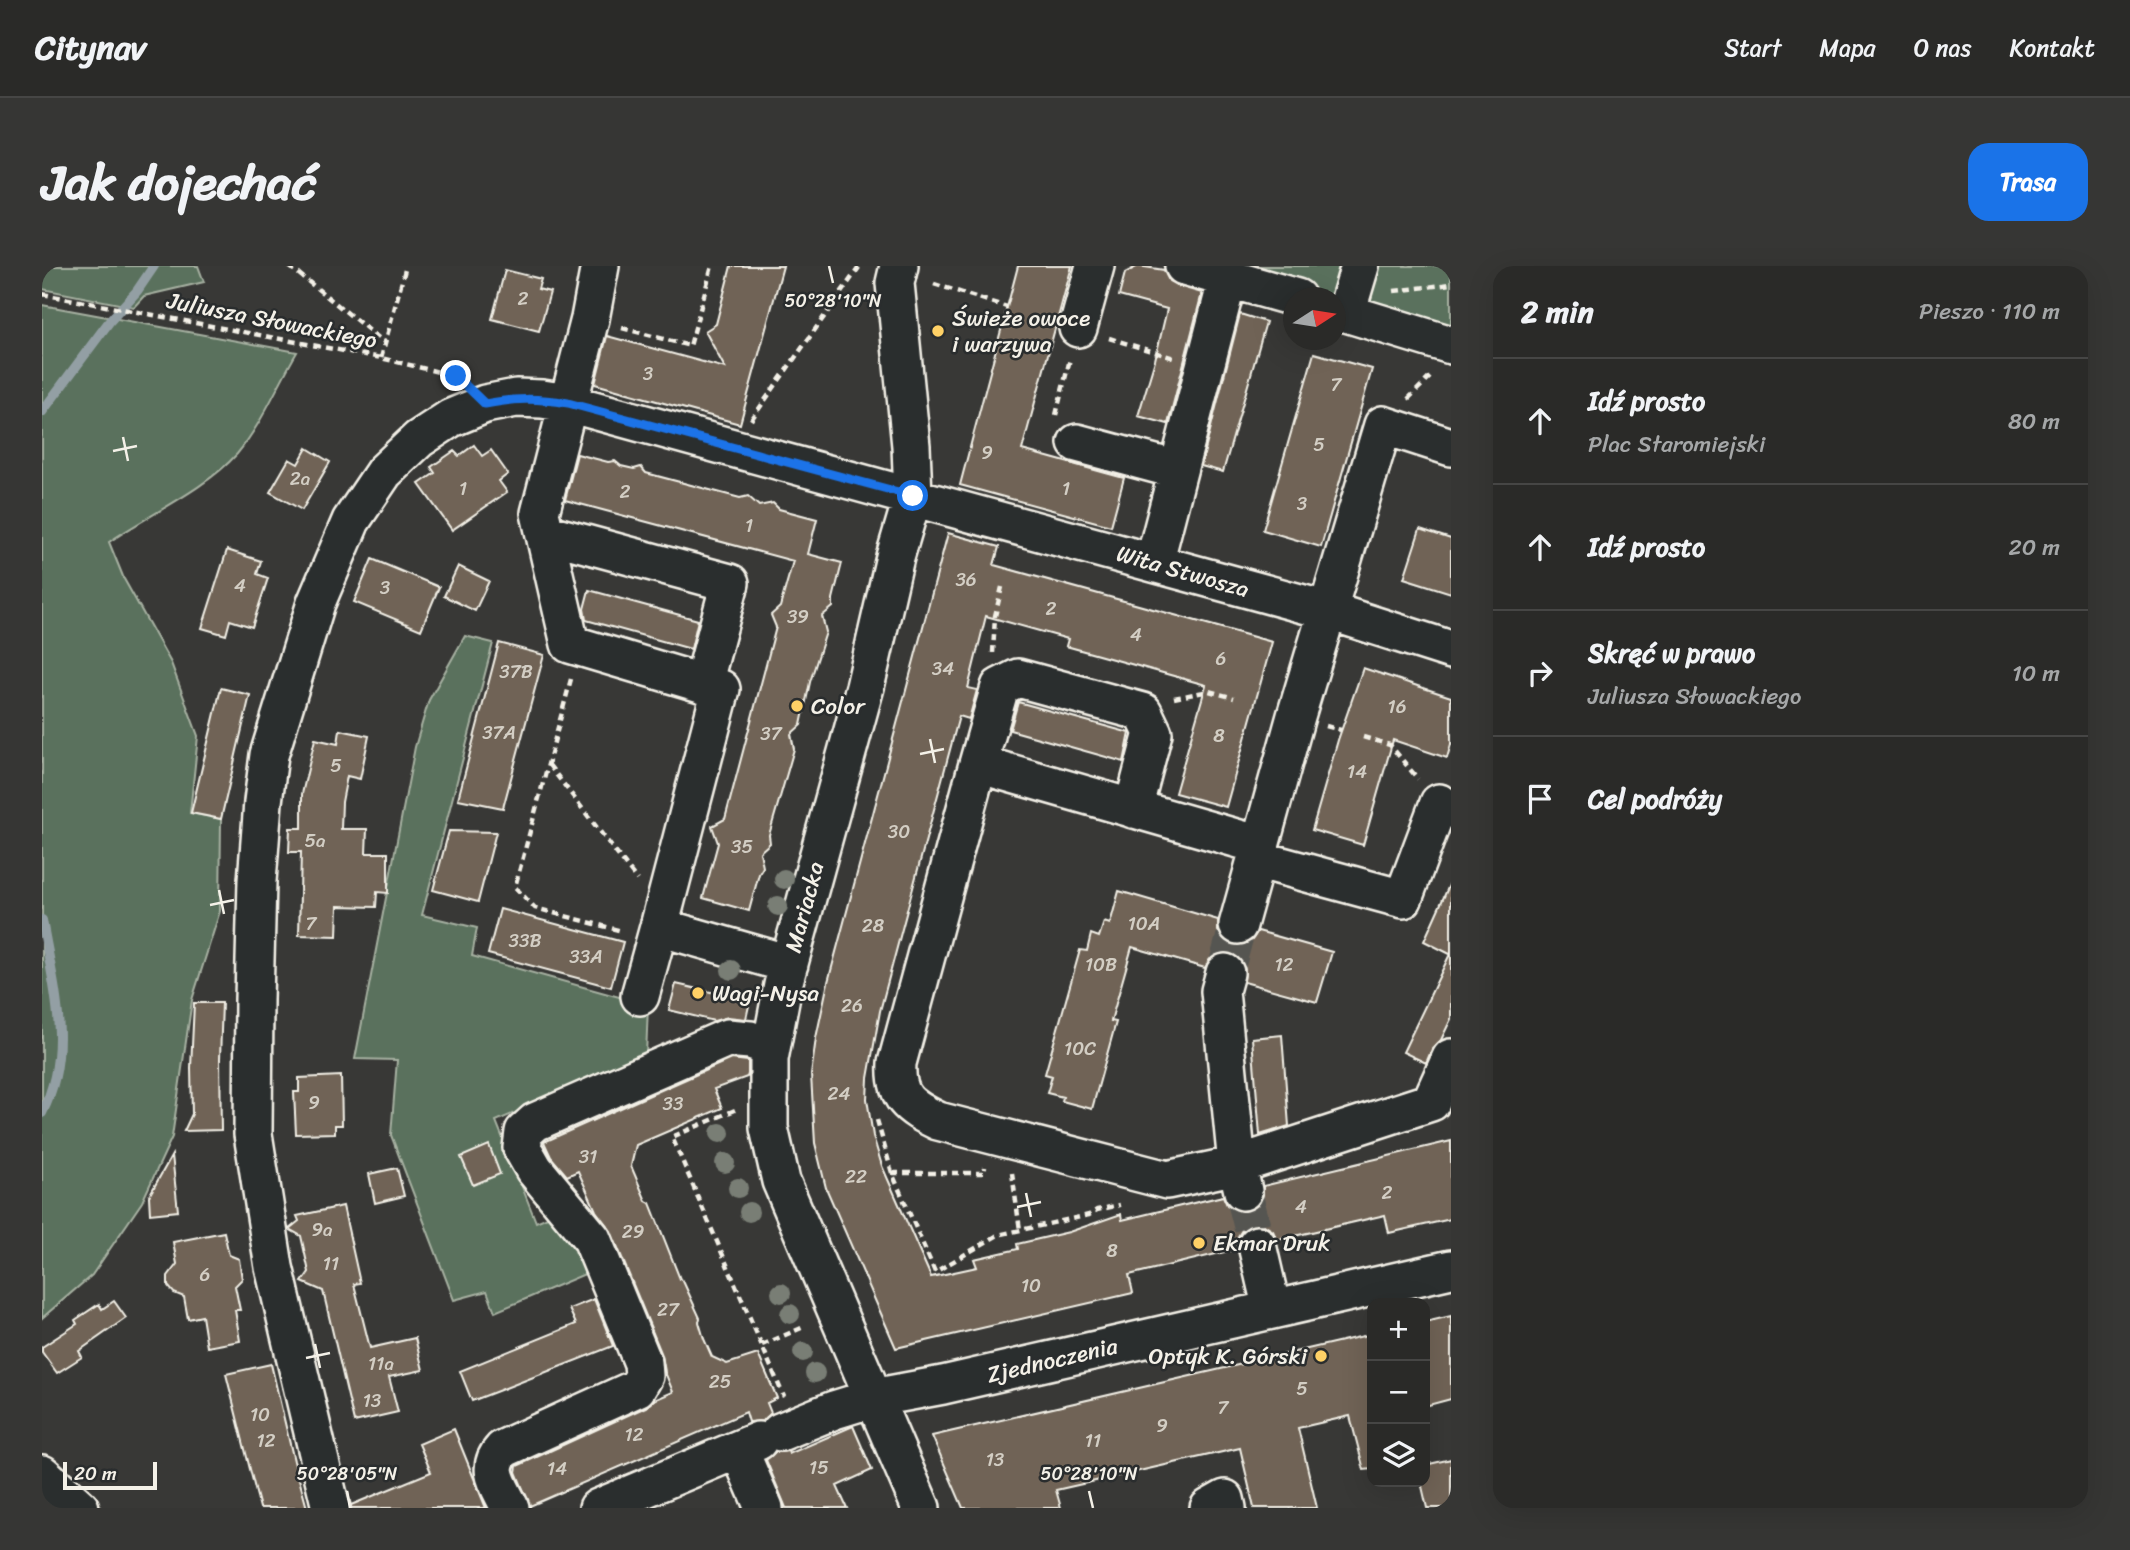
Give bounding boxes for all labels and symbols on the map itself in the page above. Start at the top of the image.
street label: Juliusza Słowackiego [162,280,381,361]
house number: 2 [518,282,529,315]
text: 50°28'10"N [784,285,882,317]
north arrow [1283,287,1346,350]
place label: Świeże owoce i warzywa [952,298,1090,365]
marker: Świeże owoce i warzywa [930,323,946,339]
house number: 3 [643,357,654,390]
route end [440,360,471,391]
house number: 7 [1331,368,1343,401]
house number: 5 [1313,428,1325,461]
house number: 9 [981,436,993,469]
house number: 2a [290,462,311,495]
house number: 1 [459,472,467,505]
house number: 1 [1062,472,1070,505]
house number: 2 [620,475,631,508]
route start [897,480,928,511]
house number: 3 [1297,487,1308,520]
house number: 1 [745,509,753,542]
street label: Wita Stwosza [1112,533,1254,610]
house number: 36 [955,563,977,596]
house number: 4 [234,569,246,602]
house number: 3 [380,571,391,604]
house number: 2 [1046,592,1057,625]
house number: 39 [787,600,809,633]
house number: 4 [1130,618,1142,651]
house number: 6 [1216,642,1226,675]
house number: 34 [932,652,954,685]
house number: 37B [499,655,533,688]
place label: Color [811,686,866,727]
house number: 16 [1388,690,1406,723]
marker: Color [789,698,805,714]
house number: 37A [482,716,516,749]
house number: 37 [760,717,783,750]
house number: 8 [1213,719,1225,752]
house number: 5 [330,749,342,782]
house number: 14 [1347,755,1367,788]
house number: 30 [888,815,910,848]
house number: 5a [304,824,326,857]
house number: 35 [731,830,753,863]
street label: Mariacka [773,857,836,957]
house number: 7 [306,907,318,940]
house number: 10A [1128,907,1160,940]
house number: 28 [862,909,885,942]
house number: 33B [509,924,541,957]
house number: 33A [569,940,603,973]
house number: 10B [1085,948,1117,981]
house number: 12 [1274,948,1294,981]
place label: Wagi-Nysa [712,973,819,1014]
marker: Wagi-Nysa [690,985,706,1001]
house number: 26 [841,989,863,1022]
house number: 10C [1064,1032,1096,1065]
house number: 24 [828,1077,851,1110]
house number: 9 [308,1086,320,1119]
house number: 33 [663,1087,684,1120]
house number: 31 [579,1140,597,1173]
house number: 22 [845,1160,867,1193]
house number: 2 [1382,1176,1393,1209]
house number: 4 [1295,1190,1307,1223]
house number: 9a [311,1213,333,1246]
house number: 29 [622,1215,644,1248]
place label: Ekmar Druk [1213,1223,1330,1264]
house number: 8 [1106,1234,1118,1267]
marker: Ekmar Druk [1191,1235,1207,1251]
house number: 11 [323,1247,339,1280]
house number: 6 [200,1258,210,1291]
house number: 10 [1021,1269,1041,1302]
house number: 27 [657,1293,680,1326]
street label: Zjednoczenia [983,1325,1122,1395]
place label: Optyk K. Górski [1148,1336,1308,1377]
house number: 11a [368,1347,394,1380]
marker: Optyk K. Górski [1313,1348,1329,1364]
house number: 25 [709,1365,732,1398]
house number: 5 [1296,1372,1308,1405]
house number: 13 [363,1384,382,1417]
house number: 7 [1218,1391,1230,1424]
house number: 10 [250,1398,270,1431]
house number: 9 [1156,1409,1168,1442]
house number: 12 [624,1418,644,1451]
house number: 12 [256,1424,276,1457]
house number: 11 [1085,1424,1101,1457]
house number: 13 [986,1443,1005,1476]
house number: 15 [809,1451,829,1484]
house number: 14 [547,1452,567,1485]
text: 50°28'05"N [297,1458,398,1490]
text: 50°28'10"N [1040,1458,1138,1490]
scale bar [63,1459,158,1491]

